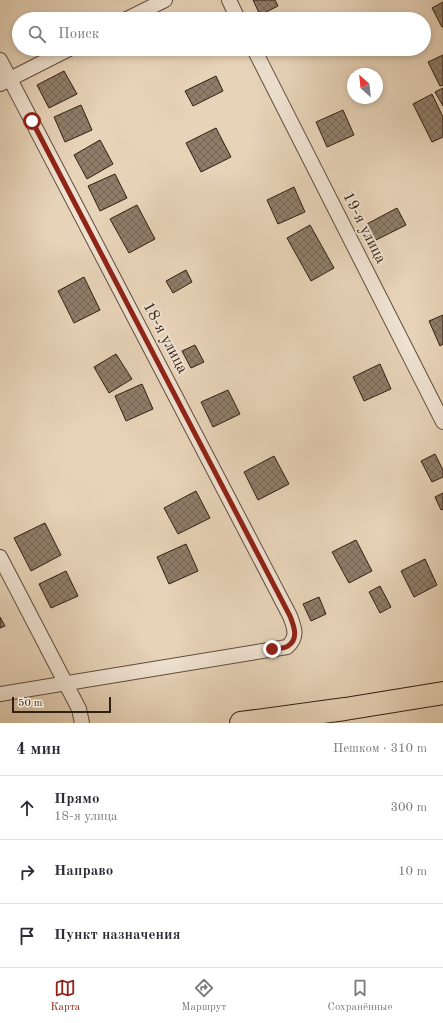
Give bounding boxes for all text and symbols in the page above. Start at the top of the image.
search box [12,12,431,56]
icon: search [26,23,48,45]
text: Поиск [58,27,99,42]
north arrow [347,68,383,104]
route start [23,112,41,130]
street label: 19-я улица [339,190,389,267]
street label: 18-я улица [140,300,190,376]
route end [263,640,281,658]
scale bar [12,695,111,714]
text: 50 m [18,698,43,709]
text: 4 мин [16,741,61,758]
text: Пешком · 310 m [333,742,427,755]
text: Прямо [54,792,100,807]
icon: ahead [16,797,38,819]
text: 300 m [390,801,427,814]
text: 18-я улица [54,810,118,823]
icon: right [16,861,38,883]
text: Направо [54,864,113,879]
text: 10 m [398,865,427,878]
icon: arrive [16,925,38,947]
text: Пункт назначения [54,928,181,943]
tab: Карта [51,977,80,1015]
tab: Маршрут [181,977,227,1015]
tab: Сохранённые [328,977,392,1015]

